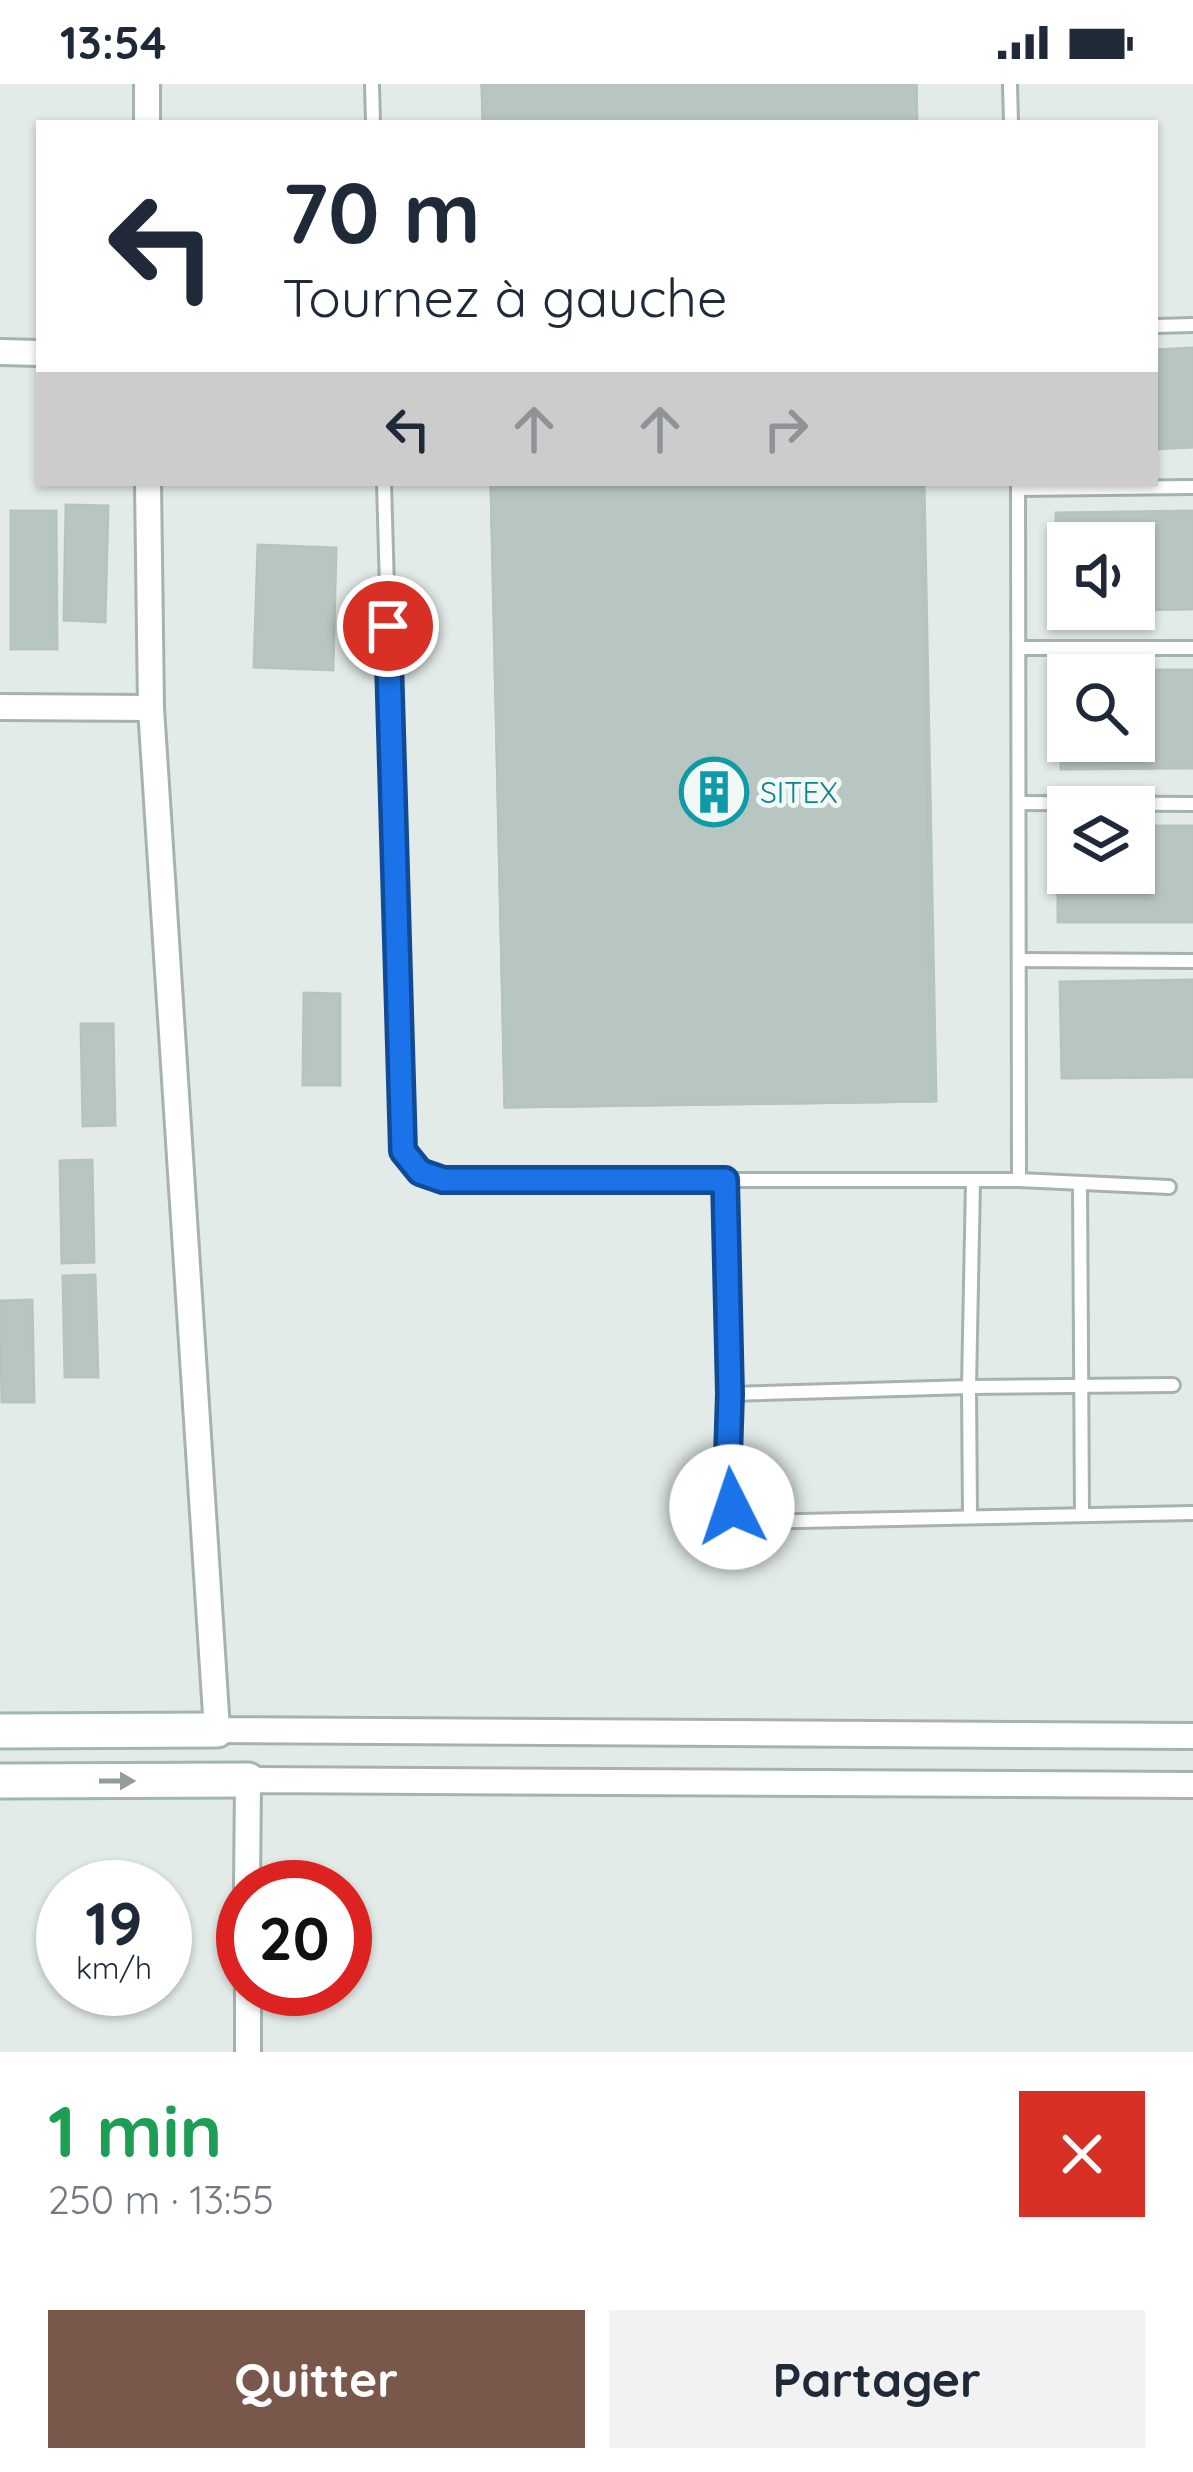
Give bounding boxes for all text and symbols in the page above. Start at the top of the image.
text: 13:54 [60,14,166,70]
text: 70 m [282,159,481,264]
icon: left [84,168,240,324]
text: Tournez à gauche [282,263,728,331]
icon: left [375,396,441,462]
icon: ahead [501,396,567,462]
icon: ahead [627,396,693,462]
icon: right [753,396,819,462]
map controls [1047,522,1155,894]
button: sound [1047,522,1155,630]
pin [337,575,439,677]
icon: arrive [355,593,421,659]
button: search [1047,654,1155,762]
building icon: SITEX [679,757,749,827]
place label: SITEX [760,773,838,811]
button: layers [1047,786,1155,894]
position arrow [669,1444,795,1570]
one-way arrow [99,1771,137,1790]
speed limit sign: 20 [216,1860,372,2016]
text: 19 [85,1885,143,1960]
text: km/h [76,1949,152,1987]
text: 1 min [48,2085,222,2175]
button: close [1019,2091,1145,2217]
text: 250 m · 13:55 [48,2175,274,2224]
button: Quitter [48,2310,585,2448]
button: Partager [609,2310,1145,2448]

